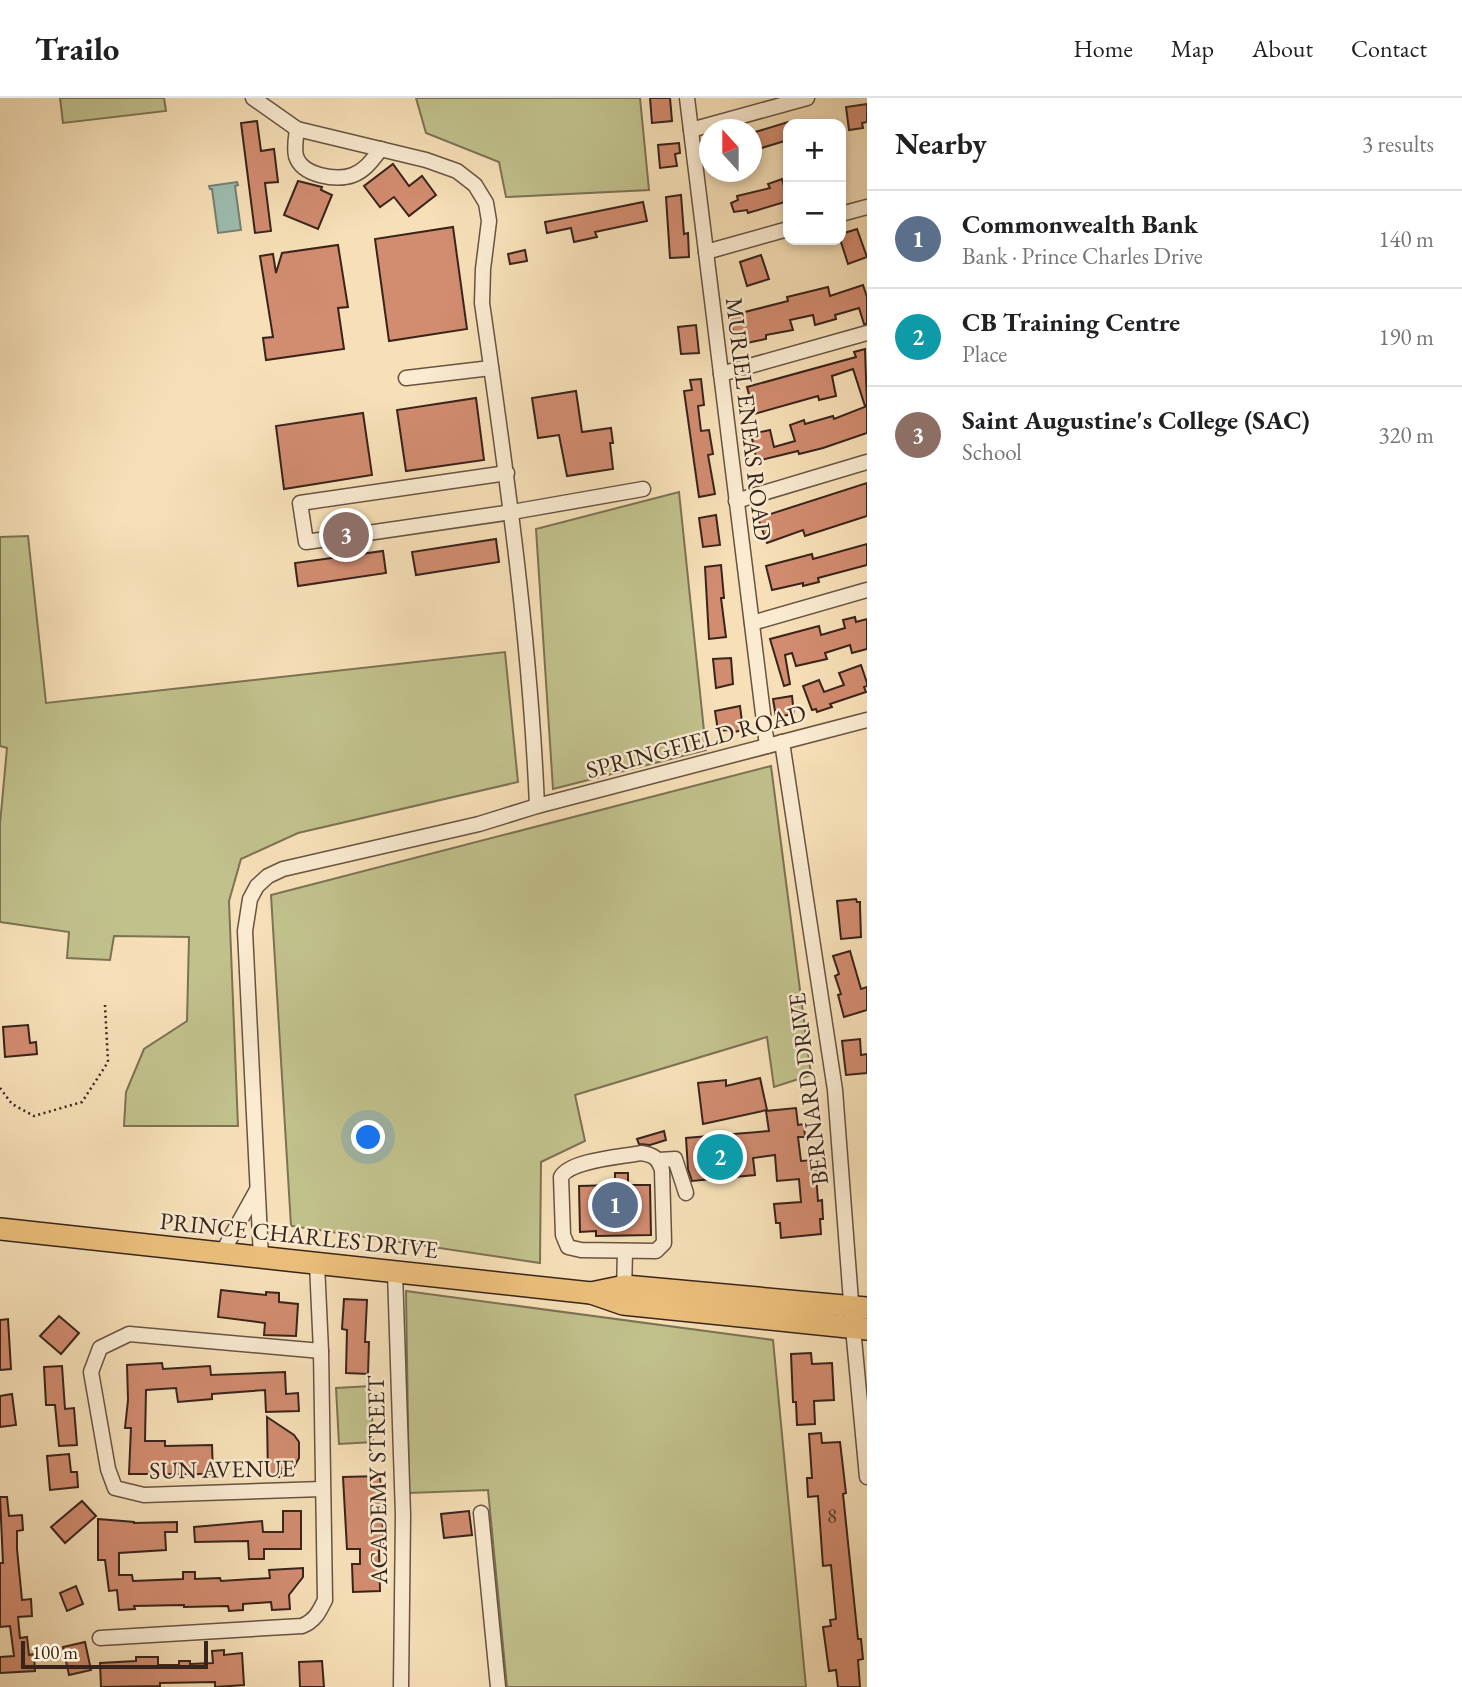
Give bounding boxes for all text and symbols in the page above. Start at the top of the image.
text: Trailo [35,27,119,70]
text: Home [1073,33,1133,64]
text: Map [1171,33,1214,64]
text: About [1252,33,1313,64]
text: Contact [1351,33,1427,64]
north arrow [699,119,762,182]
map controls [783,119,846,245]
button: + [783,119,846,182]
text: Nearby [895,124,987,163]
text: 3 results [1362,129,1434,159]
button: − [783,182,846,245]
text: Commonwealth Bank [962,207,1198,241]
text: 1 [912,224,924,254]
text: 140 m [1378,224,1434,254]
text: Bank · Prince Charles Drive [962,241,1203,271]
street label: MURIEL ENEAS ROAD [719,296,779,542]
text: CB Training Centre [962,305,1180,339]
text: 2 [912,322,924,352]
text: 190 m [1378,322,1434,352]
text: Place [962,339,1007,369]
text: Saint Augustine's College (SAC) [962,403,1310,437]
text: 3 [912,420,924,450]
text: 320 m [1378,420,1434,450]
text: School [962,437,1022,467]
pin: 3 [323,509,369,561]
street label: SPRINGFIELD ROAD [583,697,809,785]
street label: BERNARD DRIVE [781,991,835,1187]
your location [351,1120,385,1154]
pin: 2 [697,1131,743,1183]
pin: 1 [592,1179,638,1231]
street label: PRINCE CHARLES DRIVE [158,1205,440,1265]
street label: ACADEMY STREET [360,1374,394,1586]
street label: SUN AVENUE [149,1452,295,1486]
house number: 8 [827,1502,837,1529]
scale bar [21,1638,208,1670]
text: 100 m [32,1640,78,1665]

